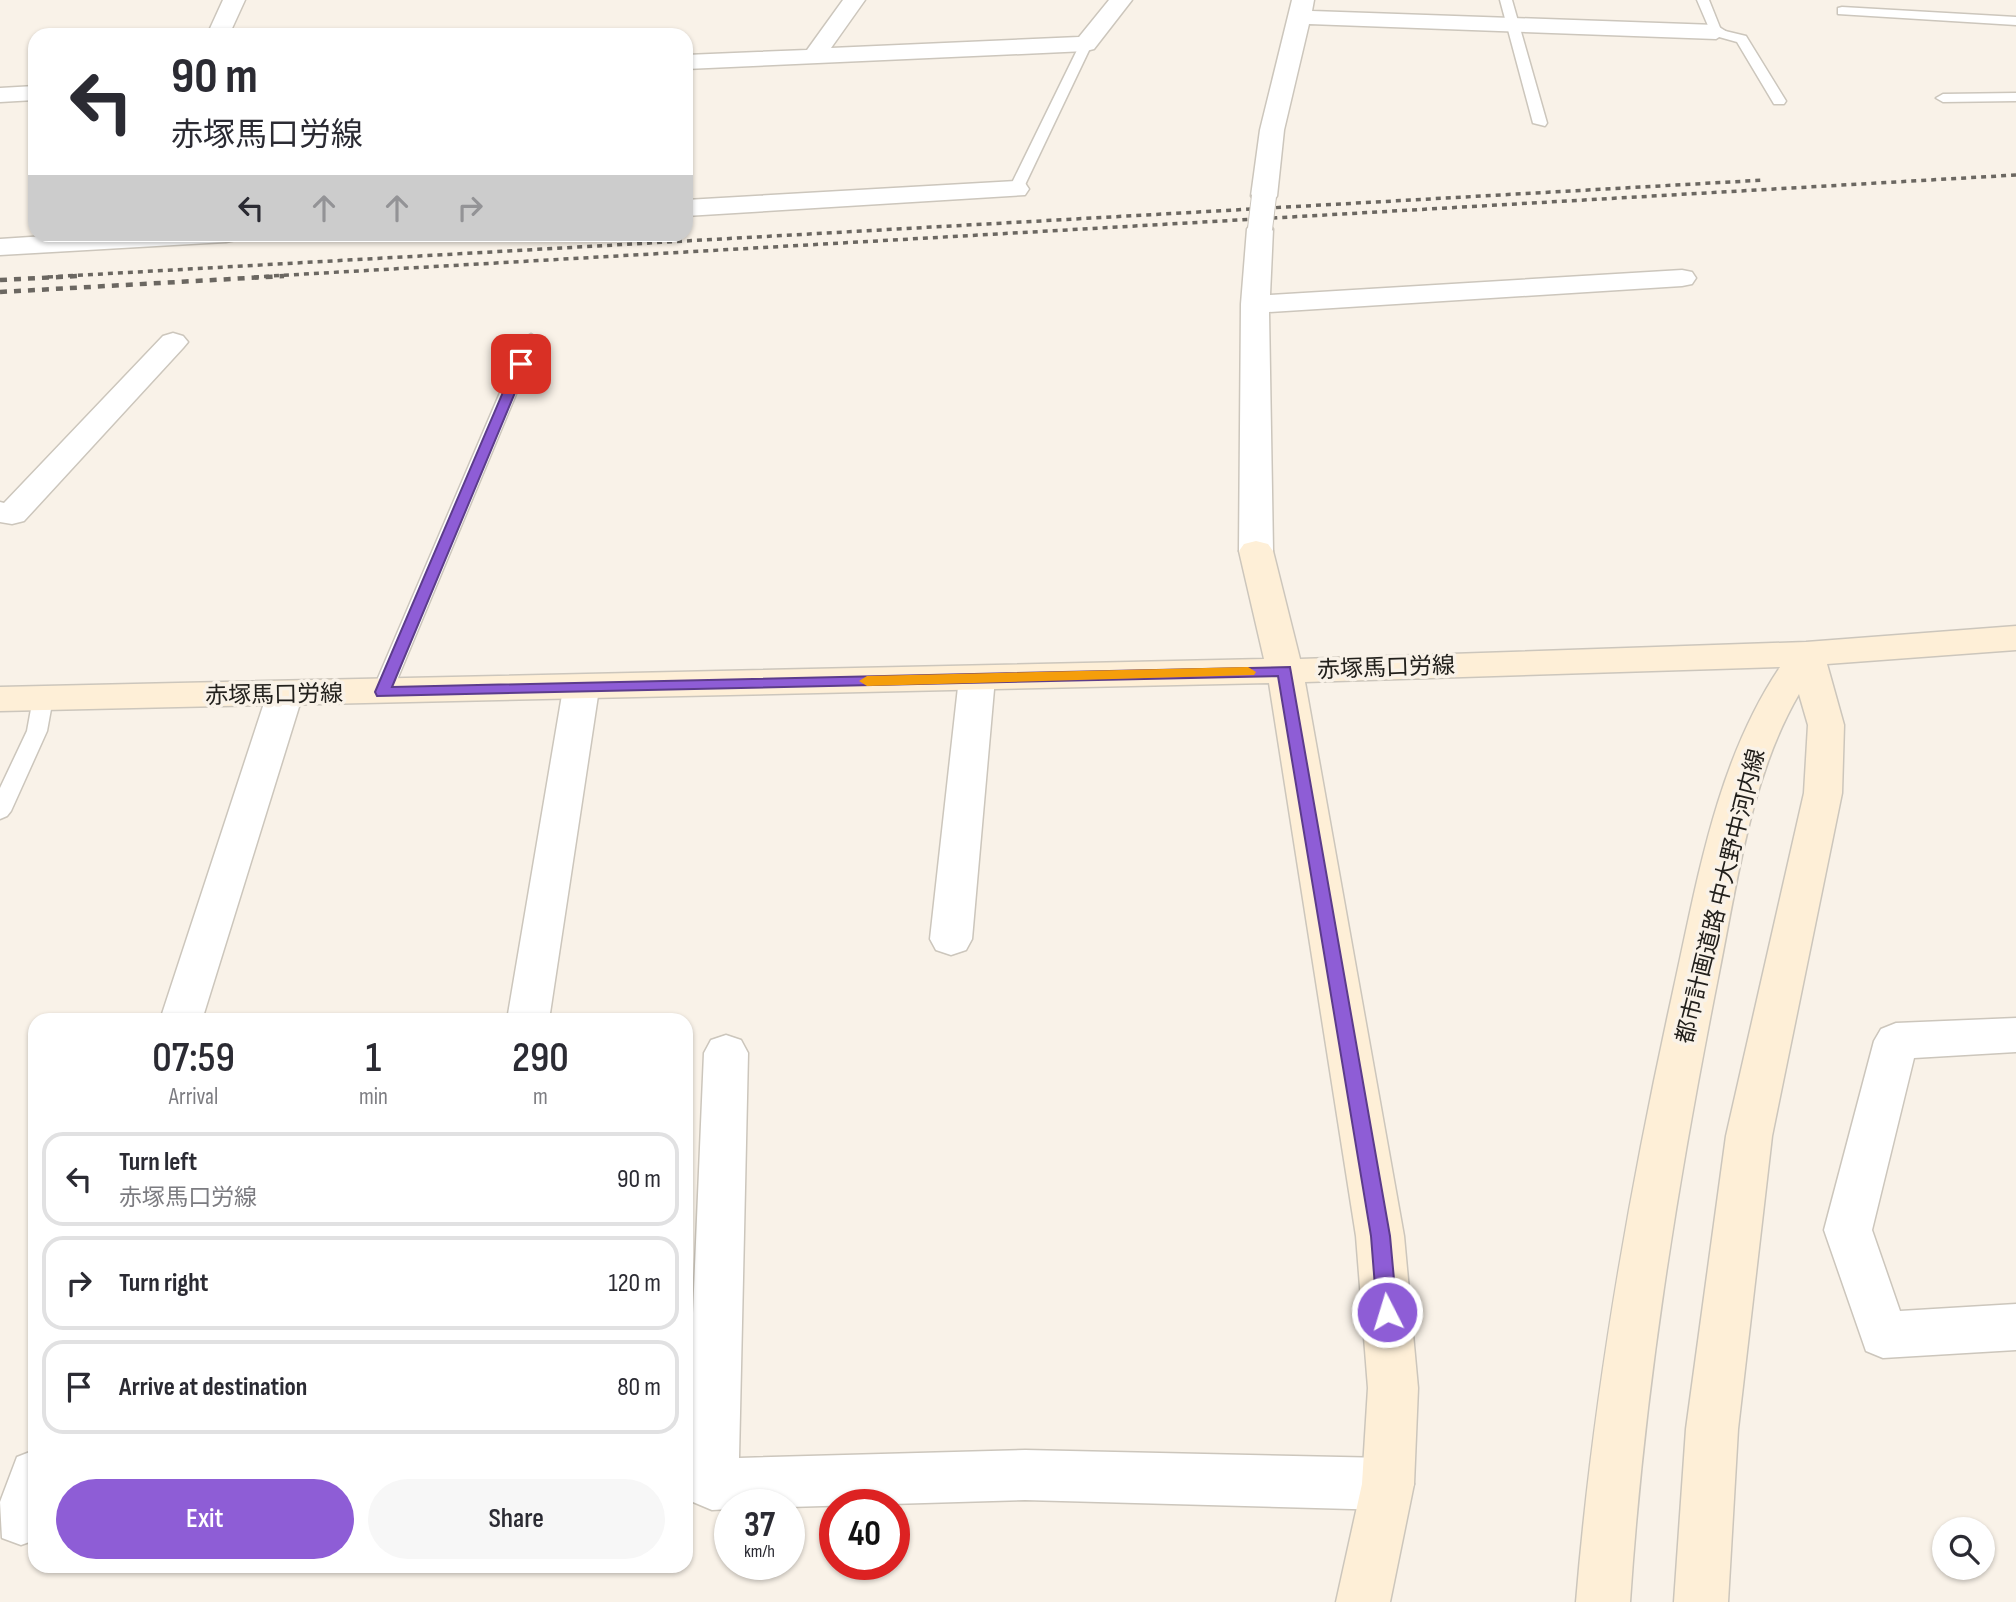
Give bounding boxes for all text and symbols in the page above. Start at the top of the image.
text: 90 m [171,48,258,107]
icon: left [56,56,147,147]
text: 赤塚馬口労線 [171,116,363,155]
icon: left [232,189,270,227]
icon: ahead [305,189,343,227]
icon: ahead [378,189,416,227]
icon: right [451,189,489,227]
pin [491,334,551,394]
icon: arrive [502,345,540,383]
street label: 赤塚馬口労線 [1317,652,1455,684]
street label: 赤塚馬口労線 [205,680,343,710]
street label: 都市計画道路 中大野中河内線 [1671,746,1771,1046]
text: 07:59 [152,1033,235,1084]
text: 1 [366,1033,381,1084]
text: 290 [512,1033,569,1084]
text: Arrival [169,1083,218,1111]
text: min [359,1083,388,1111]
text: m [533,1083,548,1111]
text: Turn left [119,1147,197,1178]
icon: left [60,1160,98,1198]
text: 90 m [617,1164,661,1195]
text: 赤塚馬口労線 [119,1184,257,1212]
icon: right [60,1264,98,1302]
text: Turn right [119,1268,208,1299]
text: 120 m [608,1268,661,1299]
position arrow [1350,1275,1424,1349]
icon: arrive [60,1368,98,1406]
text: Arrive at destination [119,1372,307,1403]
text: 80 m [617,1372,661,1403]
button: Exit [56,1479,354,1559]
button: Share [368,1479,665,1559]
speed limit sign: 40 [819,1489,910,1580]
text: 37 [744,1504,775,1547]
map controls [1932,1517,1995,1580]
button: search [1932,1517,1995,1580]
text: km/h [744,1541,775,1562]

